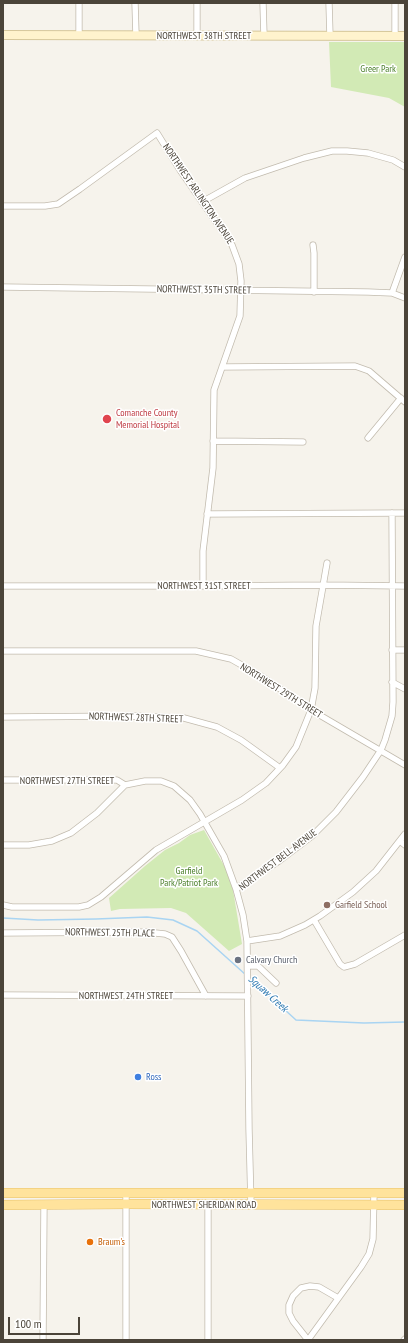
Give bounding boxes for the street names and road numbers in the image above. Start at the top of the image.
street label: NORTHWEST 38TH STREET [157,30,251,42]
street label: NORTHWEST ARLINGTON AVENUE [160,142,236,246]
street label: NORTHWEST 35TH STREET [157,283,251,297]
street label: NORTHWEST 31ST STREET [157,580,251,592]
street label: NORTHWEST 29TH STREET [238,661,324,721]
street label: NORTHWEST 28TH STREET [89,710,183,726]
street label: NORTHWEST 27TH STREET [20,775,114,787]
street label: NORTHWEST BELL AVENUE [237,827,319,893]
street label: NORTHWEST 25TH PLACE [65,926,155,940]
street label: NORTHWEST 24TH STREET [79,990,173,1002]
street label: NORTHWEST SHERIDAN ROAD [151,1199,257,1211]

